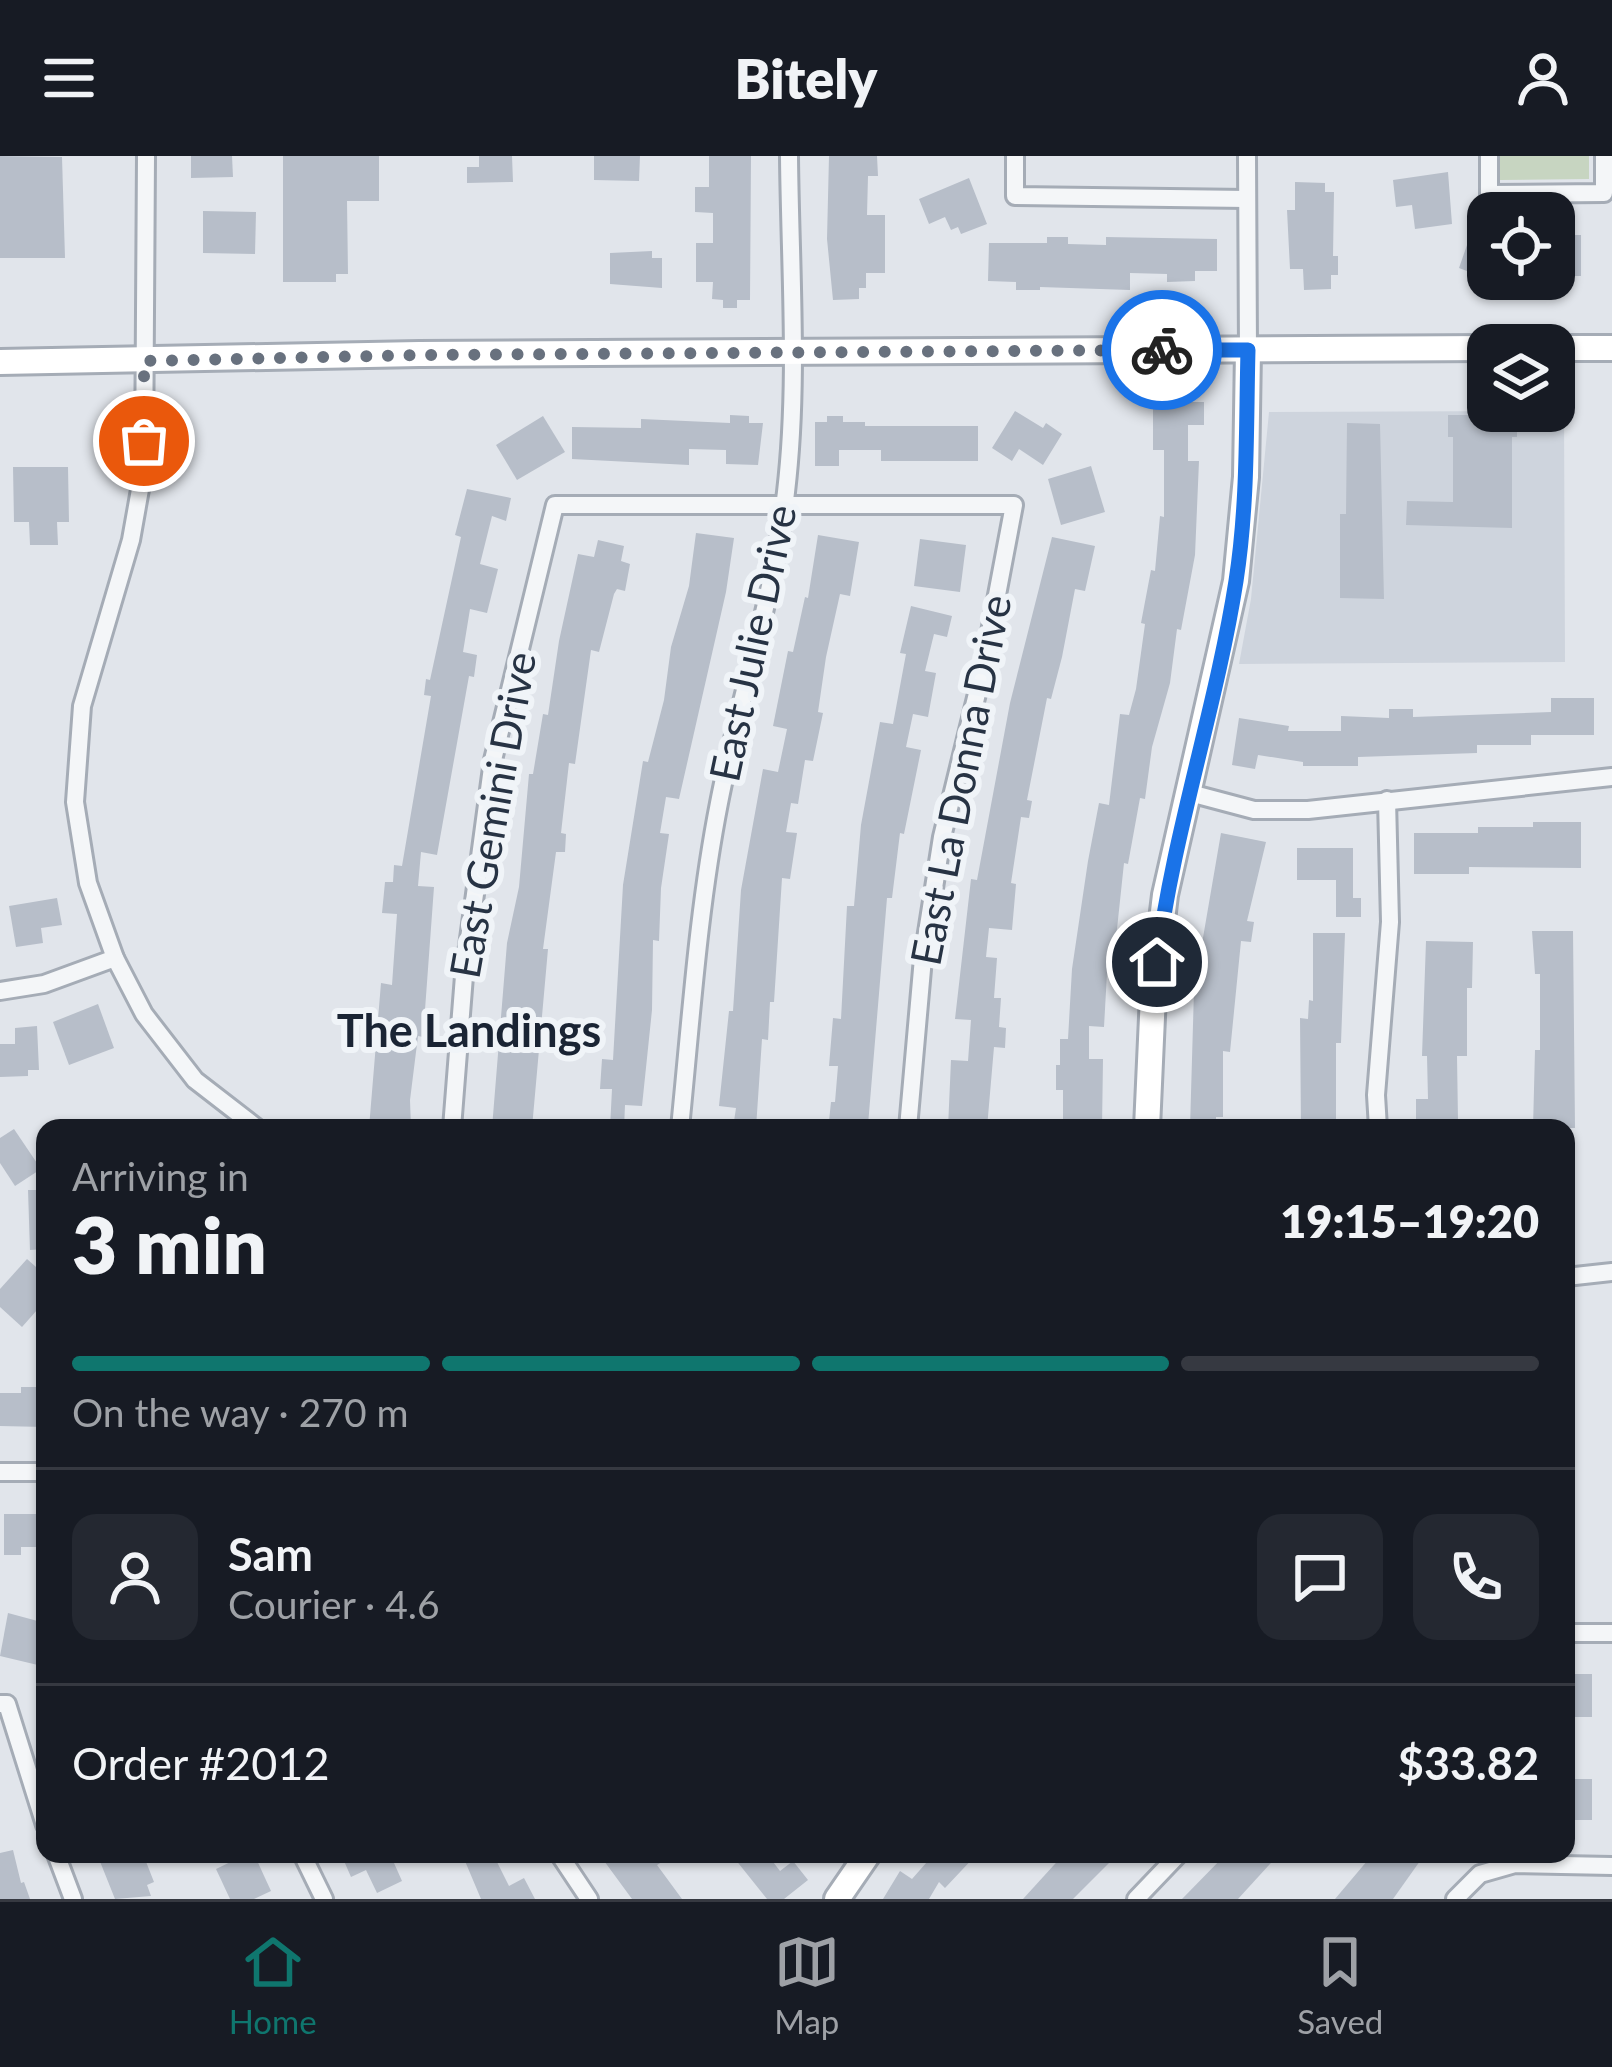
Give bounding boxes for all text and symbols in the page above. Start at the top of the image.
icon: menu [36,45,102,111]
icon: person [1510,45,1576,111]
text: Bitely [735,46,877,111]
map controls [1467,192,1575,432]
button: locate [1467,192,1575,300]
courier [1102,290,1222,410]
icon: bike [1129,317,1195,383]
button: layers [1467,324,1575,432]
pin [93,390,195,492]
icon: bag [111,408,177,474]
street label: East Julie Drive [698,500,806,786]
street label: East La Donna Drive [900,590,1020,969]
street label: East Gemini Drive [439,648,545,982]
pin [1106,911,1208,1013]
icon: home [1124,929,1190,995]
district label: The Landings [337,1003,601,1057]
text: Arriving in [72,1153,249,1199]
text: 19:15–19:20 [1280,1194,1539,1248]
text: 3 min [72,1197,267,1291]
text: On the way · 270 m [72,1389,409,1435]
button: person [72,1514,198,1640]
button: chat [1257,1514,1383,1640]
button: phone [1413,1514,1539,1640]
text: Sam [228,1527,313,1581]
text: Courier · 4.6 [228,1581,440,1627]
text: Order #2012 [72,1736,330,1790]
text: $33.82 [1398,1736,1539,1790]
tab: Home [229,1929,317,2041]
tab: Map [774,1929,840,2041]
tab: Saved [1297,1929,1383,2041]

